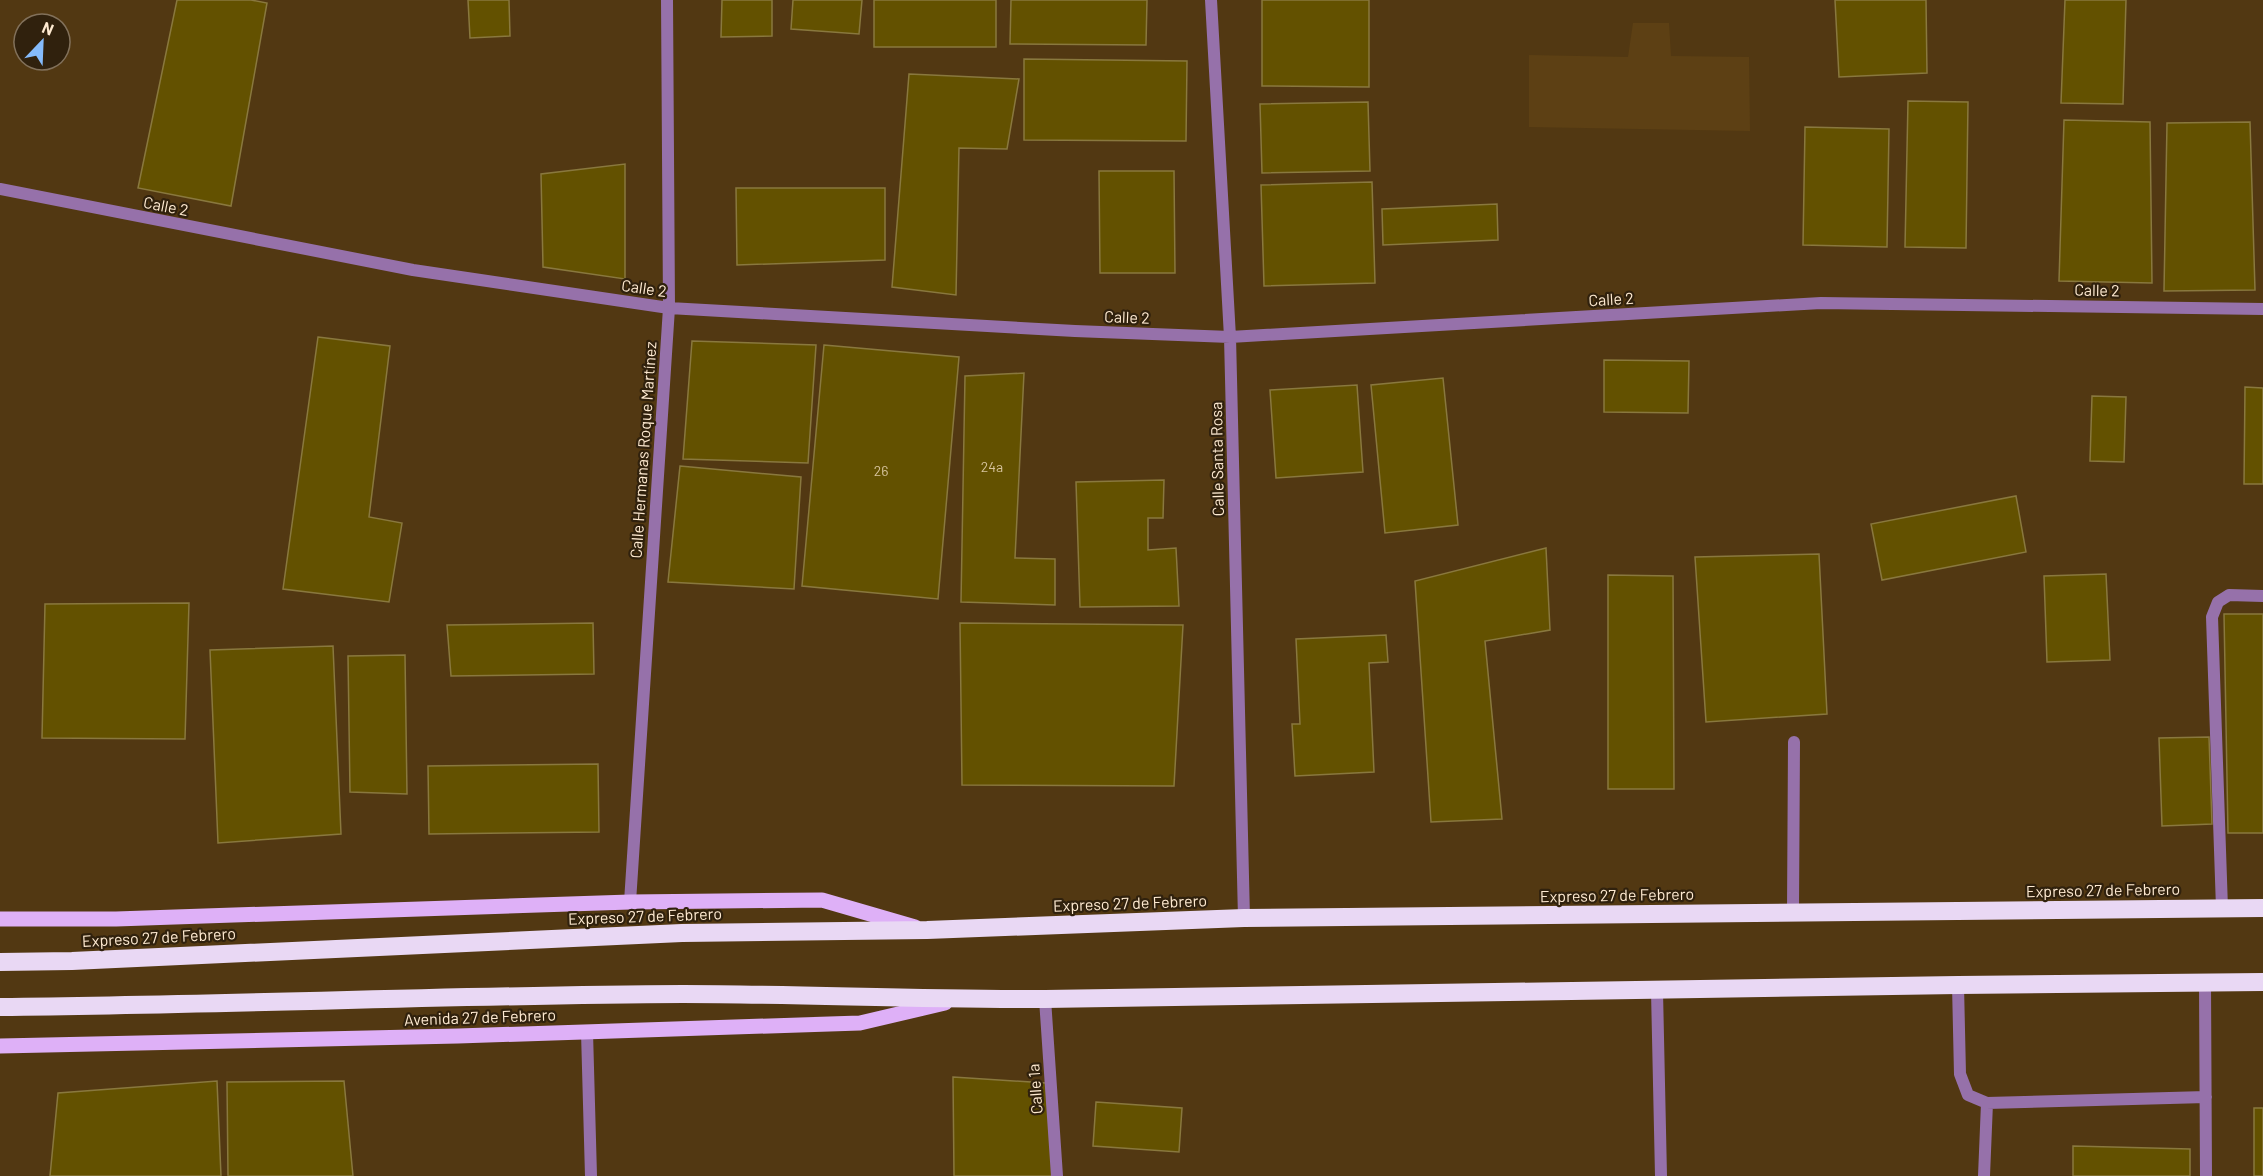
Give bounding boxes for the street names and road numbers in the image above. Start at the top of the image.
street label: Calle 2 [142,192,190,219]
street label: Calle 2 [620,275,668,300]
street label: Calle 2 [2074,280,2120,299]
street label: Calle 2 [1588,288,1634,309]
street label: Calle 2 [1104,306,1150,327]
street label: Calle Hermanas Roque Martínez [625,341,660,559]
street label: Calle Santa Rosa [1206,402,1227,516]
street label: Expreso 27 de Febrero [2026,879,2180,900]
street label: Expreso 27 de Febrero [1540,884,1694,905]
street label: Expreso 27 de Febrero [1053,890,1207,915]
street label: Expreso 27 de Febrero [568,903,722,928]
street label: Expreso 27 de Febrero [82,923,236,950]
street label: Avenida 27 de Febrero [404,1004,556,1029]
street label: Calle 1a [1023,1063,1046,1115]

